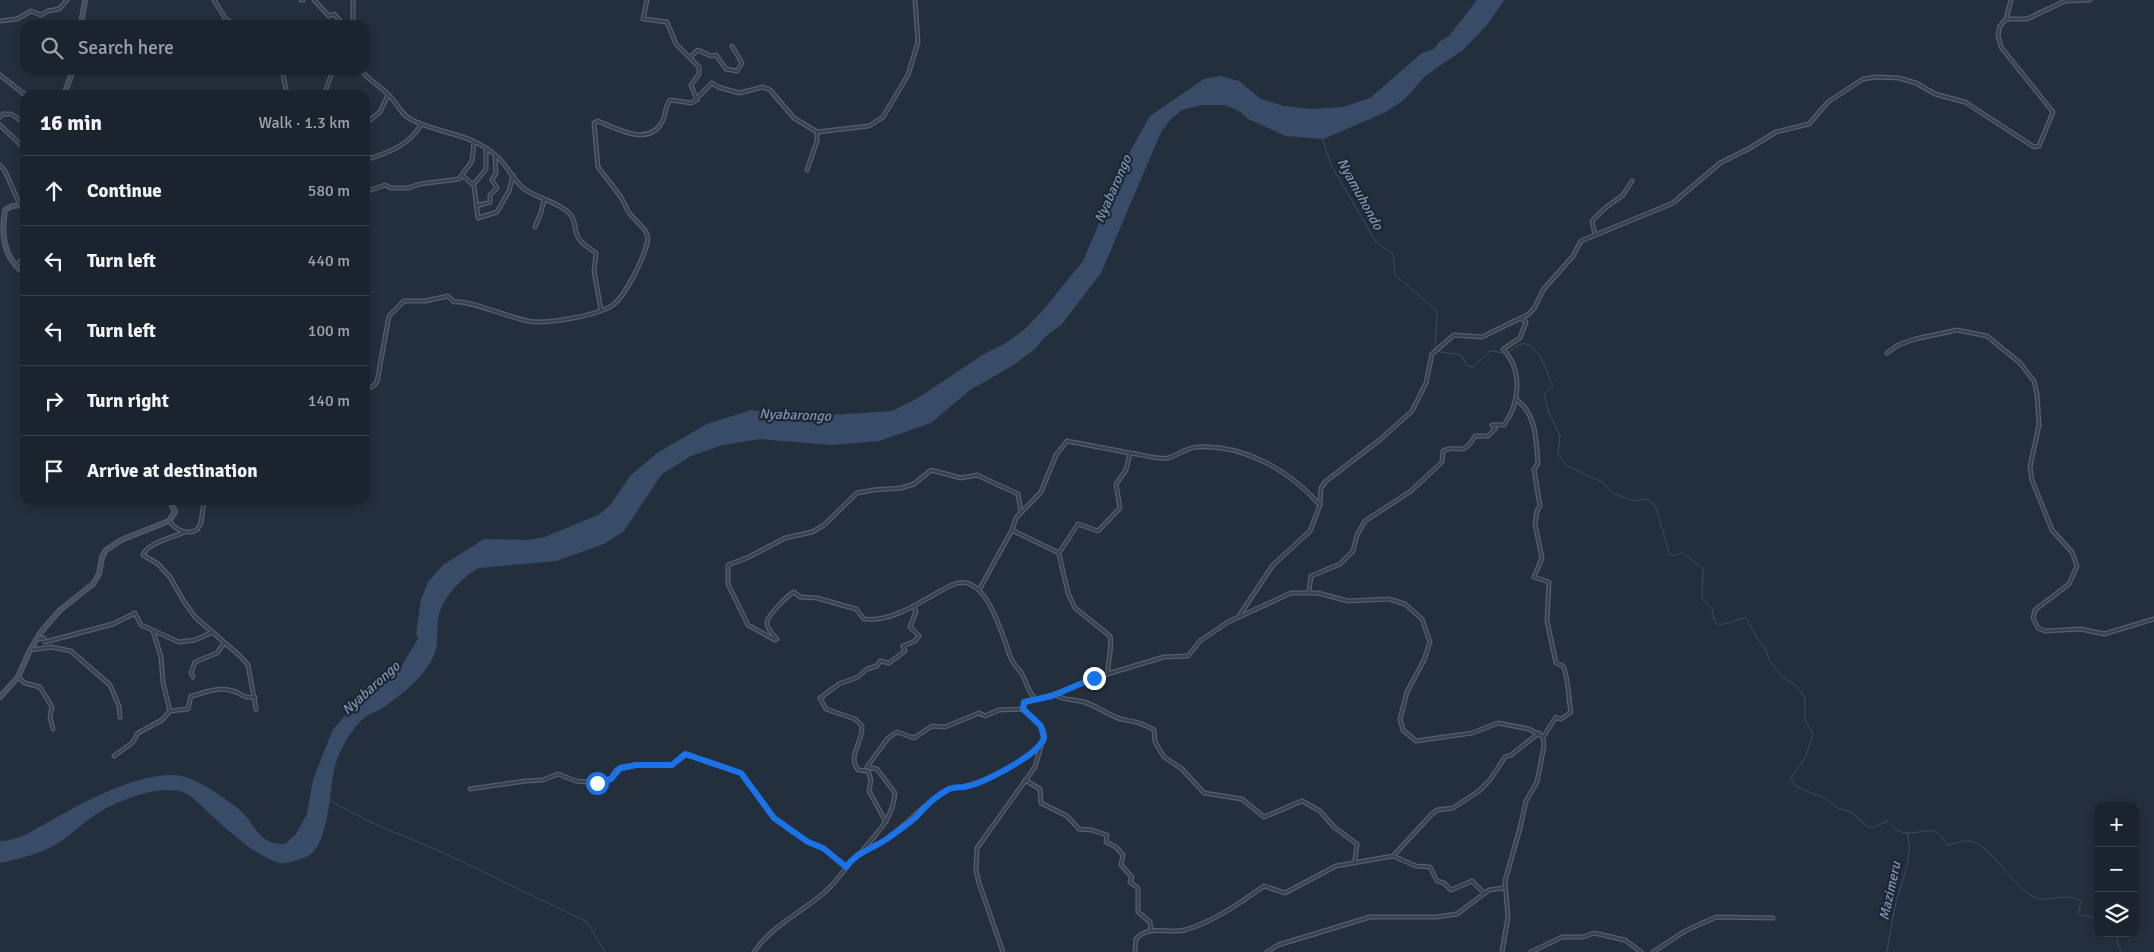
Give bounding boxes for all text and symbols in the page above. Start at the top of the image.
search box [20,20,370,75]
icon: search [38,34,66,62]
text: Search here [78,36,174,60]
text: 16 min [40,110,102,136]
text: Walk · 1.3 km [258,113,350,133]
water label: Nyabarongo [1091,152,1136,225]
water label: Nyamuhondo [1333,155,1387,233]
icon: ahead [40,177,68,205]
text: Continue [87,179,162,203]
text: 580 m [308,181,350,201]
icon: left [40,247,68,275]
text: Turn left [87,249,156,273]
text: 440 m [308,251,350,271]
icon: left [40,317,68,345]
text: Turn left [87,319,156,343]
text: 100 m [308,321,350,341]
icon: right [40,387,68,415]
text: Turn right [87,389,169,413]
text: 140 m [308,391,350,411]
water label: Nyabarongo [759,405,832,425]
icon: arrive [40,457,68,485]
text: Arrive at destination [87,459,258,483]
water label: Nyabarongo [339,657,404,718]
route end [1083,667,1106,690]
route start [586,772,609,795]
map controls [2094,802,2139,937]
button: + [2094,802,2139,847]
button: − [2094,847,2139,892]
water label: Mazimeru [1876,859,1905,922]
button: layers [2094,892,2139,937]

